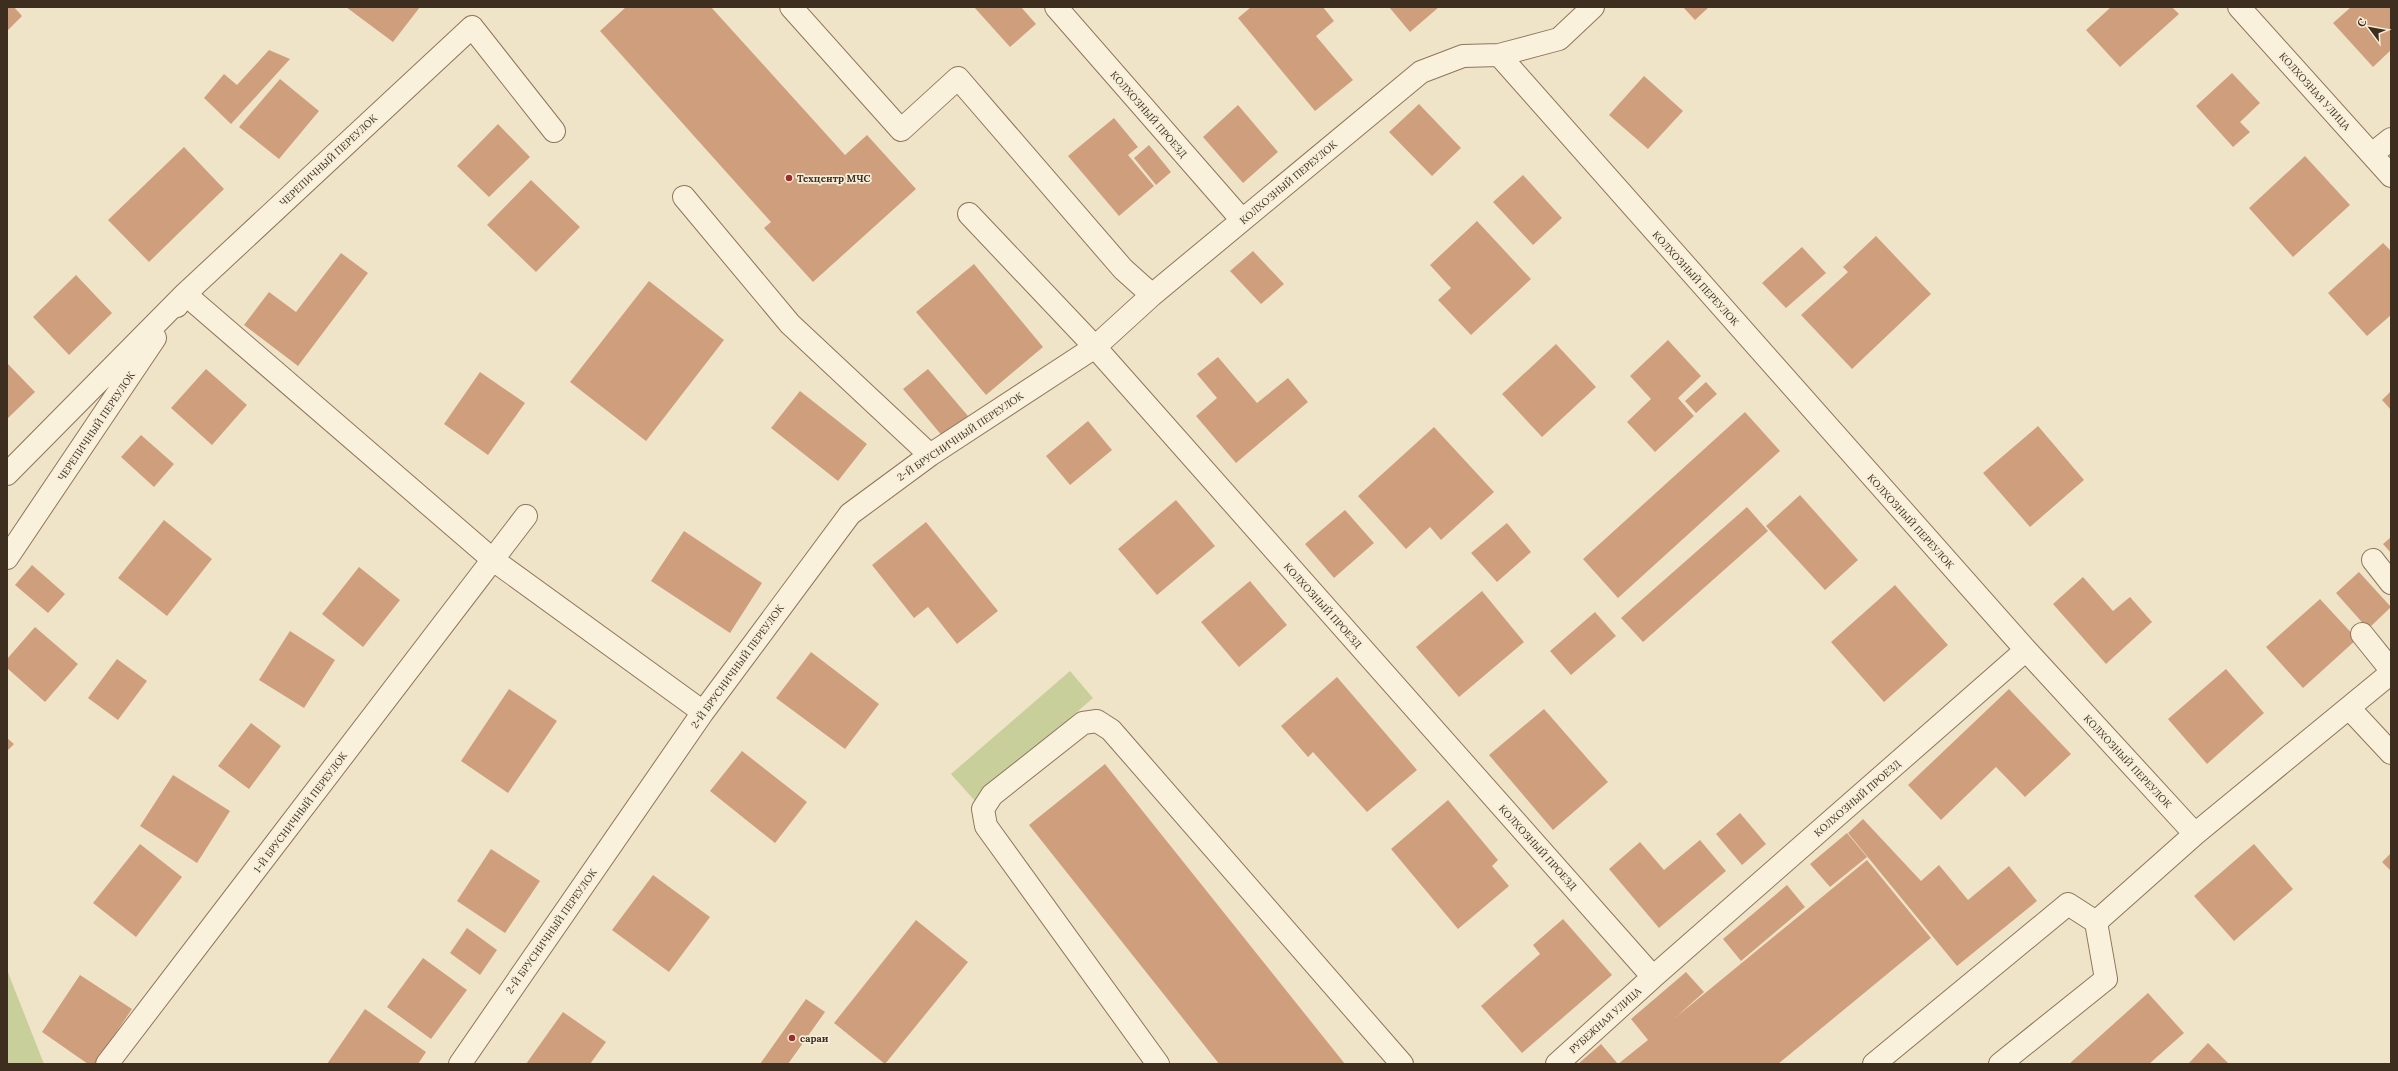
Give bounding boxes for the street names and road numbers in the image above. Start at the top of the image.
street label: КОЛХОЗНАЯ УЛИЦА [2276,50,2353,133]
street label: КОЛХОЗНЫЙ ПРОЕЗД [1108,68,1190,160]
street label: ЧЕРЕПИЧНЫЙ ПЕРЕУЛОК [277,111,380,209]
street label: КОЛХОЗНЫЙ ПЕРЕУЛОК [1237,138,1340,227]
street label: КОЛХОЗНЫЙ ПЕРЕУЛОК [1650,228,1742,329]
street label: ЧЕРЕПИЧНЫЙ ПЕРЕУЛОК [55,369,138,483]
street label: 2-Й БРУСНИЧНЫЙ ПЕРЕУЛОК [895,389,1026,484]
street label: КОЛХОЗНЫЙ ПЕРЕУЛОК [1865,471,1957,572]
street label: КОЛХОЗНЫЙ ПРОЕЗД [1281,560,1364,651]
street label: 2-Й БРУСНИЧНЫЙ ПЕРЕУЛОК [688,602,787,731]
street label: КОЛХОЗНЫЙ ПЕРЕУЛОК [2081,712,2175,811]
street label: 1-Й БРУСНИЧНЫЙ ПЕРЕУЛОК [251,749,350,875]
street label: КОЛХОЗНЫЙ ПРОЕЗД [1811,757,1903,839]
street label: КОЛХОЗНЫЙ ПРОЕЗД [1496,802,1579,893]
street label: 2-Й БРУСНИЧНЫЙ ПЕРЕУЛОК [503,866,600,996]
street label: РУБЕЖНАЯ УЛИЦА [1567,984,1645,1056]

